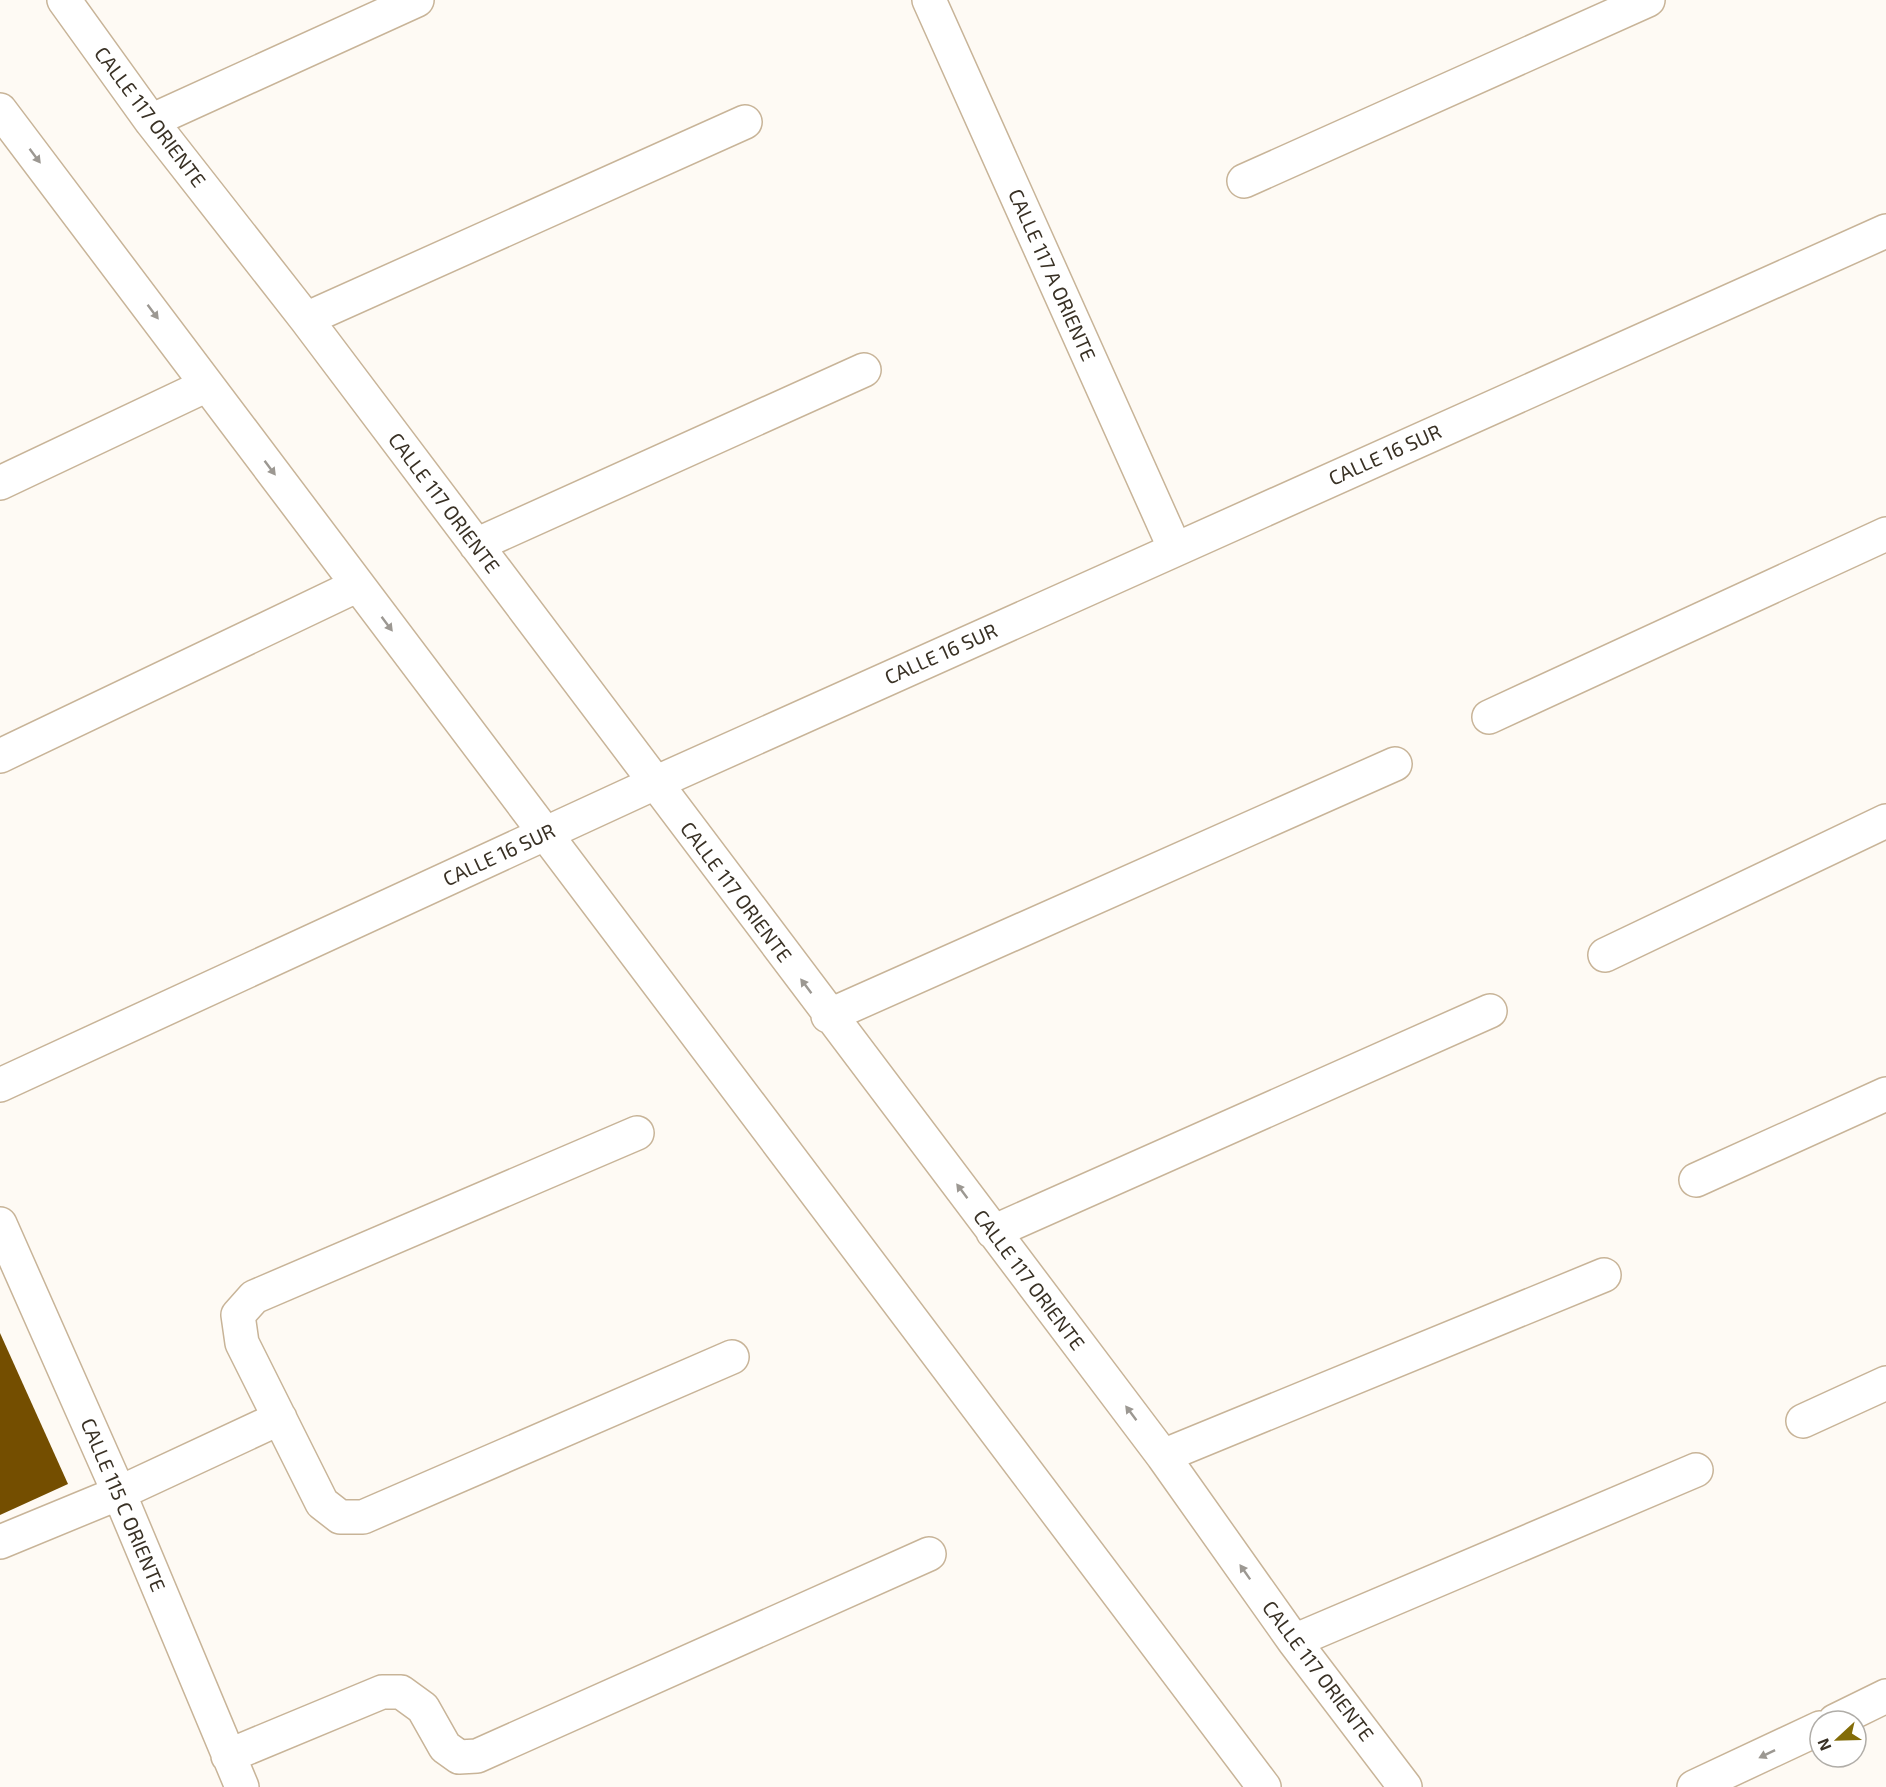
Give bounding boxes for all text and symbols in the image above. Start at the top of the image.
street label: CALLE 117 ORIENTE [90,41,211,191]
one-way arrow [29,149,41,164]
street label: CALLE 117 A ORIENTE [1004,185,1102,364]
one-way arrow [146,305,158,320]
street label: CALLE 16 SUR [1325,419,1445,490]
street label: CALLE 117 ORIENTE [384,427,505,577]
one-way arrow [264,460,276,476]
one-way arrow [381,616,393,631]
street label: CALLE 16 SUR [881,618,1001,689]
street label: CALLE 117 ORIENTE [676,816,797,966]
street label: CALLE 16 SUR [439,818,558,891]
one-way arrow [800,978,812,994]
one-way arrow [957,1183,969,1198]
street label: CALLE 117 ORIENTE [969,1204,1090,1354]
one-way arrow [1125,1406,1137,1421]
street label: CALLE 115 C ORIENTE [77,1414,171,1595]
one-way arrow [1239,1564,1251,1579]
street label: CALLE 117 ORIENTE [1258,1595,1379,1745]
north arrow [1808,1709,1868,1769]
text: N [1813,1736,1835,1754]
one-way arrow [1759,1749,1776,1758]

